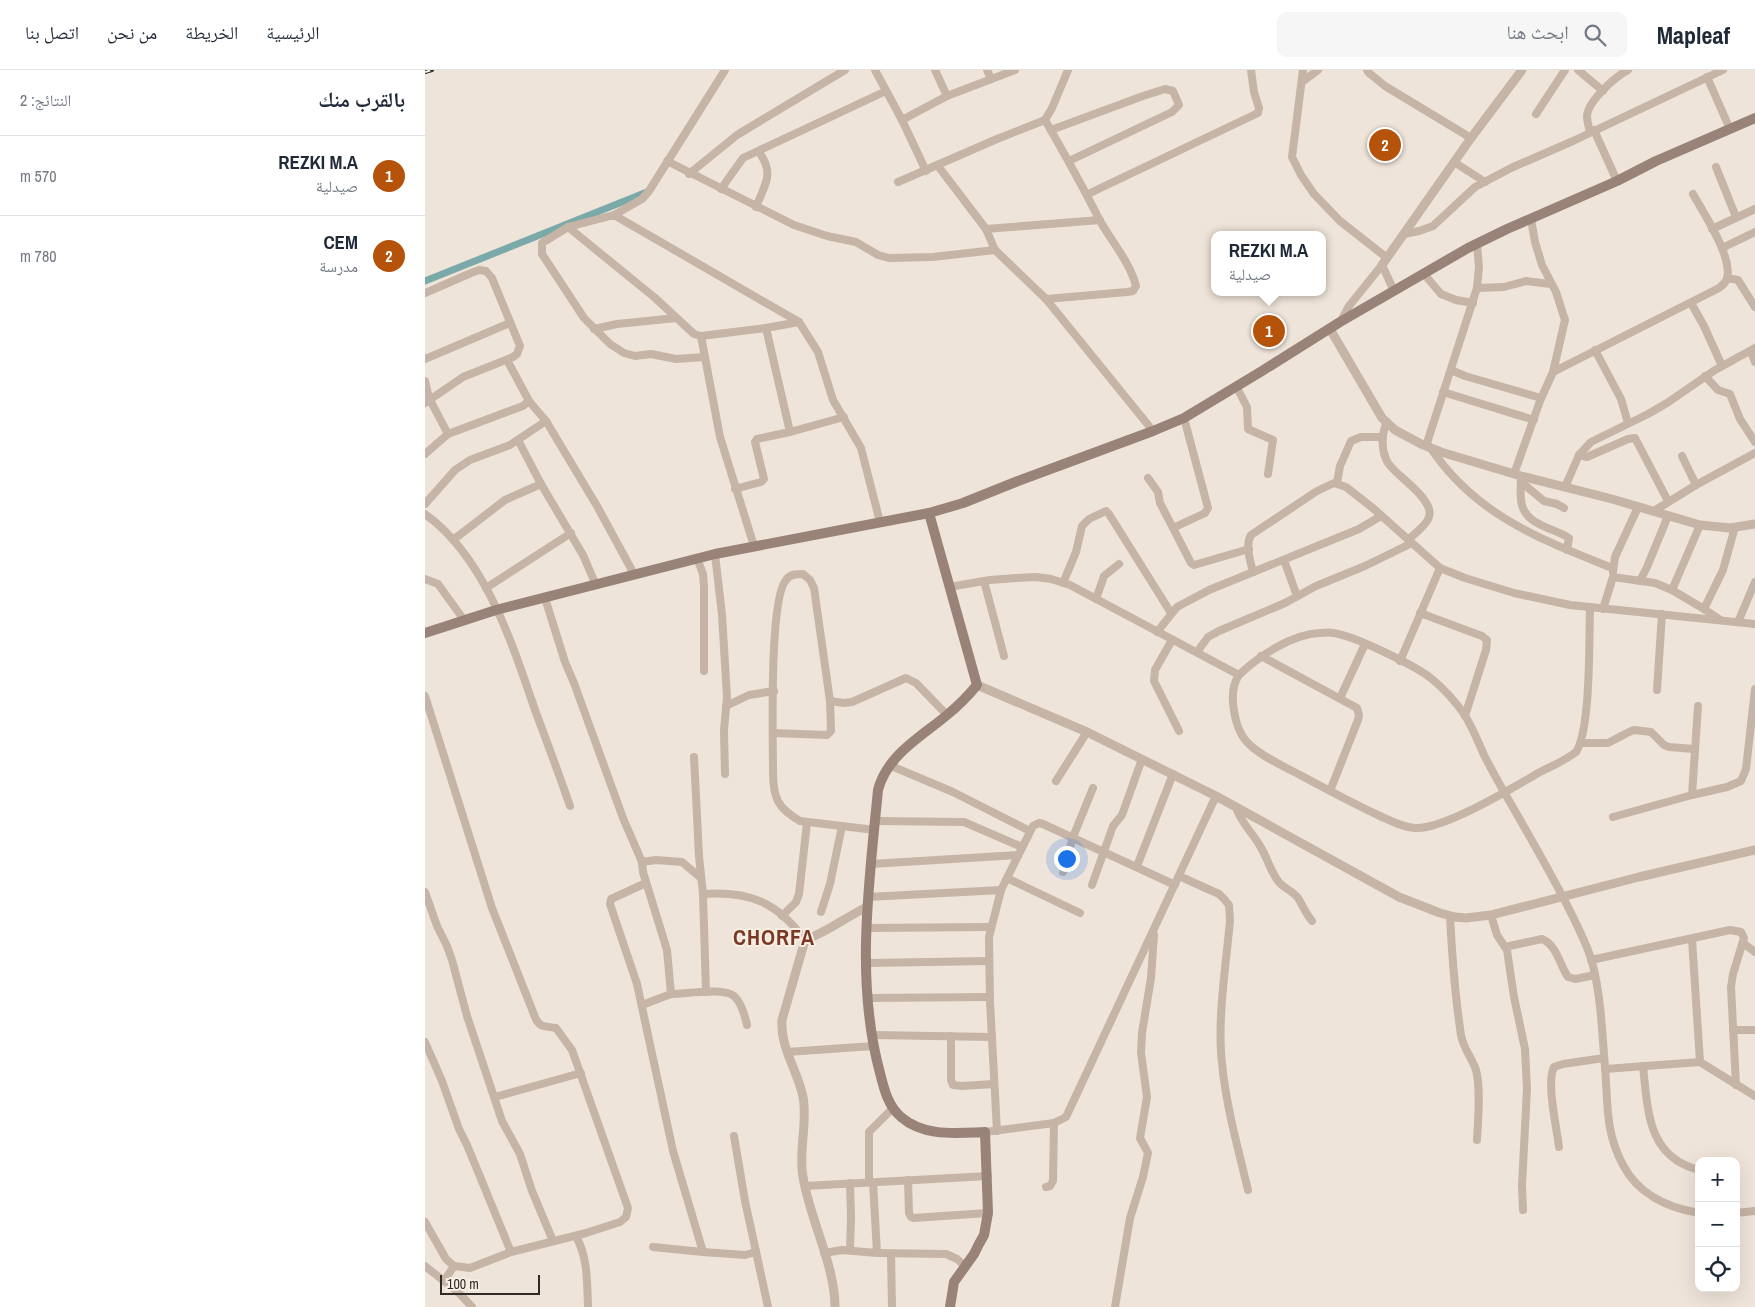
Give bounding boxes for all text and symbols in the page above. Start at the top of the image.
search box [1277,12,1627,57]
text: ابحث هنا [1506,19,1569,45]
text: Mapleaf [1657,19,1730,51]
text: اتصل بنا [25,20,79,45]
text: من نحن [107,20,157,45]
text: الخريطة [185,20,238,45]
text: الرئيسية [266,20,320,45]
icon: search [1581,21,1609,49]
text: بالقرب منك [318,85,405,114]
text: النتائج: 2 [20,89,71,111]
pin: 2 [1369,126,1401,164]
text: REZKI M.A [278,149,358,175]
text: 570 m [20,165,56,187]
text: 1 [385,165,393,187]
text: صيدلية [316,175,358,197]
text: CEM [323,229,358,255]
popup [1211,231,1326,296]
text: REZKI M.A [1229,237,1308,263]
text: 780 m [20,245,56,267]
text: 2 [385,245,393,267]
text: مدرسة [319,255,358,277]
text: صيدلية [1229,263,1271,285]
pin: 1 [1253,312,1285,350]
your location [1054,846,1080,872]
district label: CHORFA [733,922,815,952]
map controls [1695,1157,1740,1292]
button: + [1695,1157,1740,1202]
button: − [1695,1202,1740,1247]
button: locate [1695,1247,1740,1292]
scale bar [440,1272,540,1295]
text: 100 m [447,1275,479,1293]

